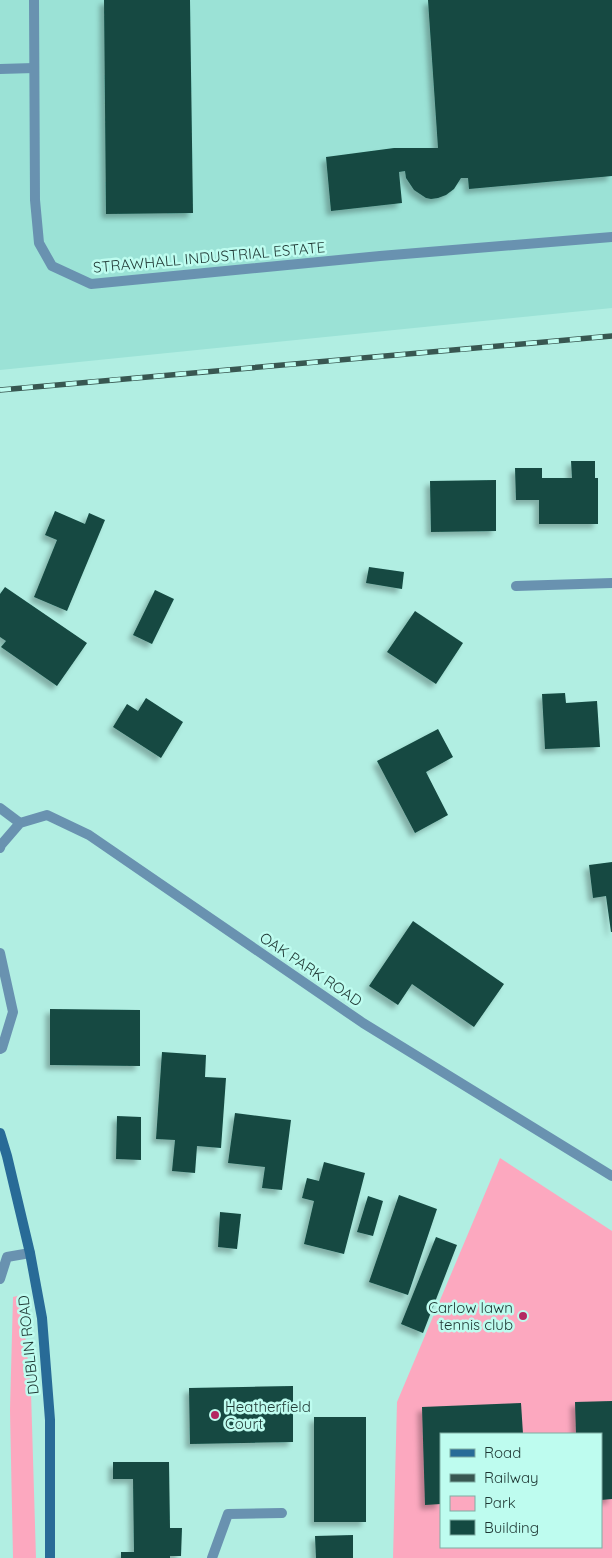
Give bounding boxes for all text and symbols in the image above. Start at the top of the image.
street label: STRAWHALL INDUSTRIAL ESTATE [92,237,326,277]
street label: OAK PARK ROAD [256,928,366,1010]
street label: DUBLIN ROAD [13,1294,43,1396]
place label: Carlow lawn tennis club [428,1298,513,1334]
marker: Carlow lawn tennis club [517,1310,529,1322]
place label: Heatherfield Court [225,1397,311,1433]
marker: Heatherfield Court [209,1409,221,1421]
legend [440,1433,602,1548]
text: Road [484,1443,521,1462]
text: Railway [484,1468,539,1487]
text: Park [484,1493,516,1512]
text: Building [484,1518,539,1537]

